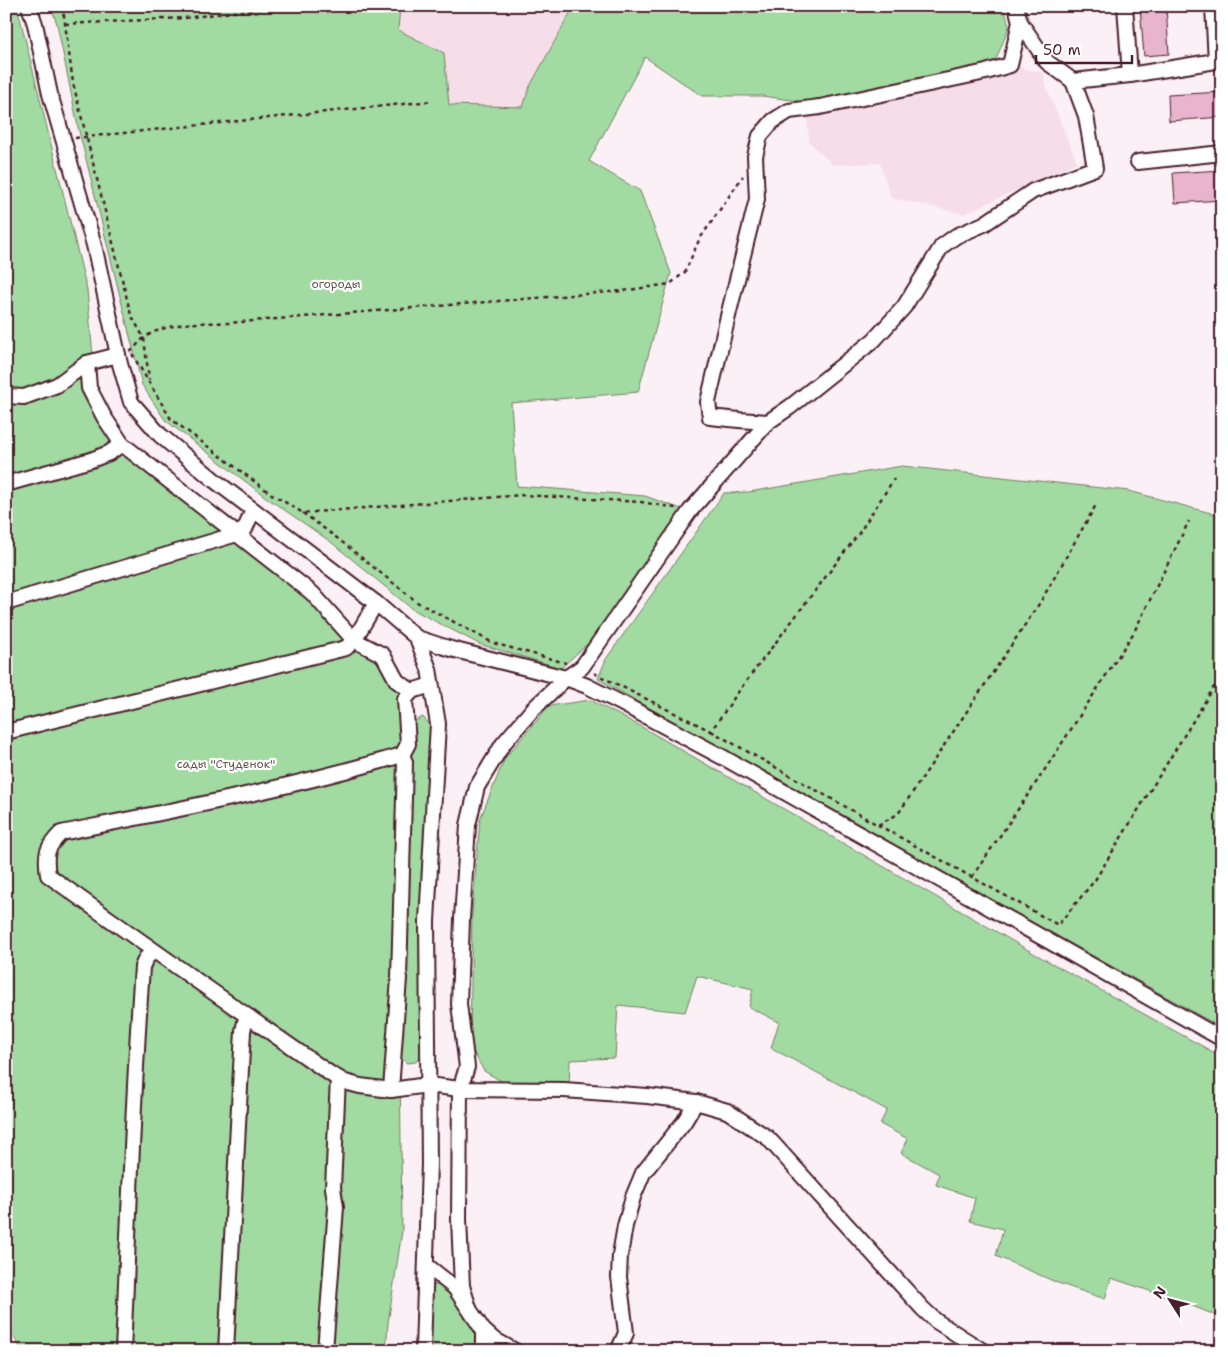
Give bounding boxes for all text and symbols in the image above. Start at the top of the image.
scale bar [1036,32,1132,64]
text: 50 m [1043,40,1081,60]
park label: огороды [311,276,361,292]
park label: сады "Студенок" [177,756,275,772]
north arrow [1146,1274,1196,1324]
text: N [1149,1283,1170,1302]

